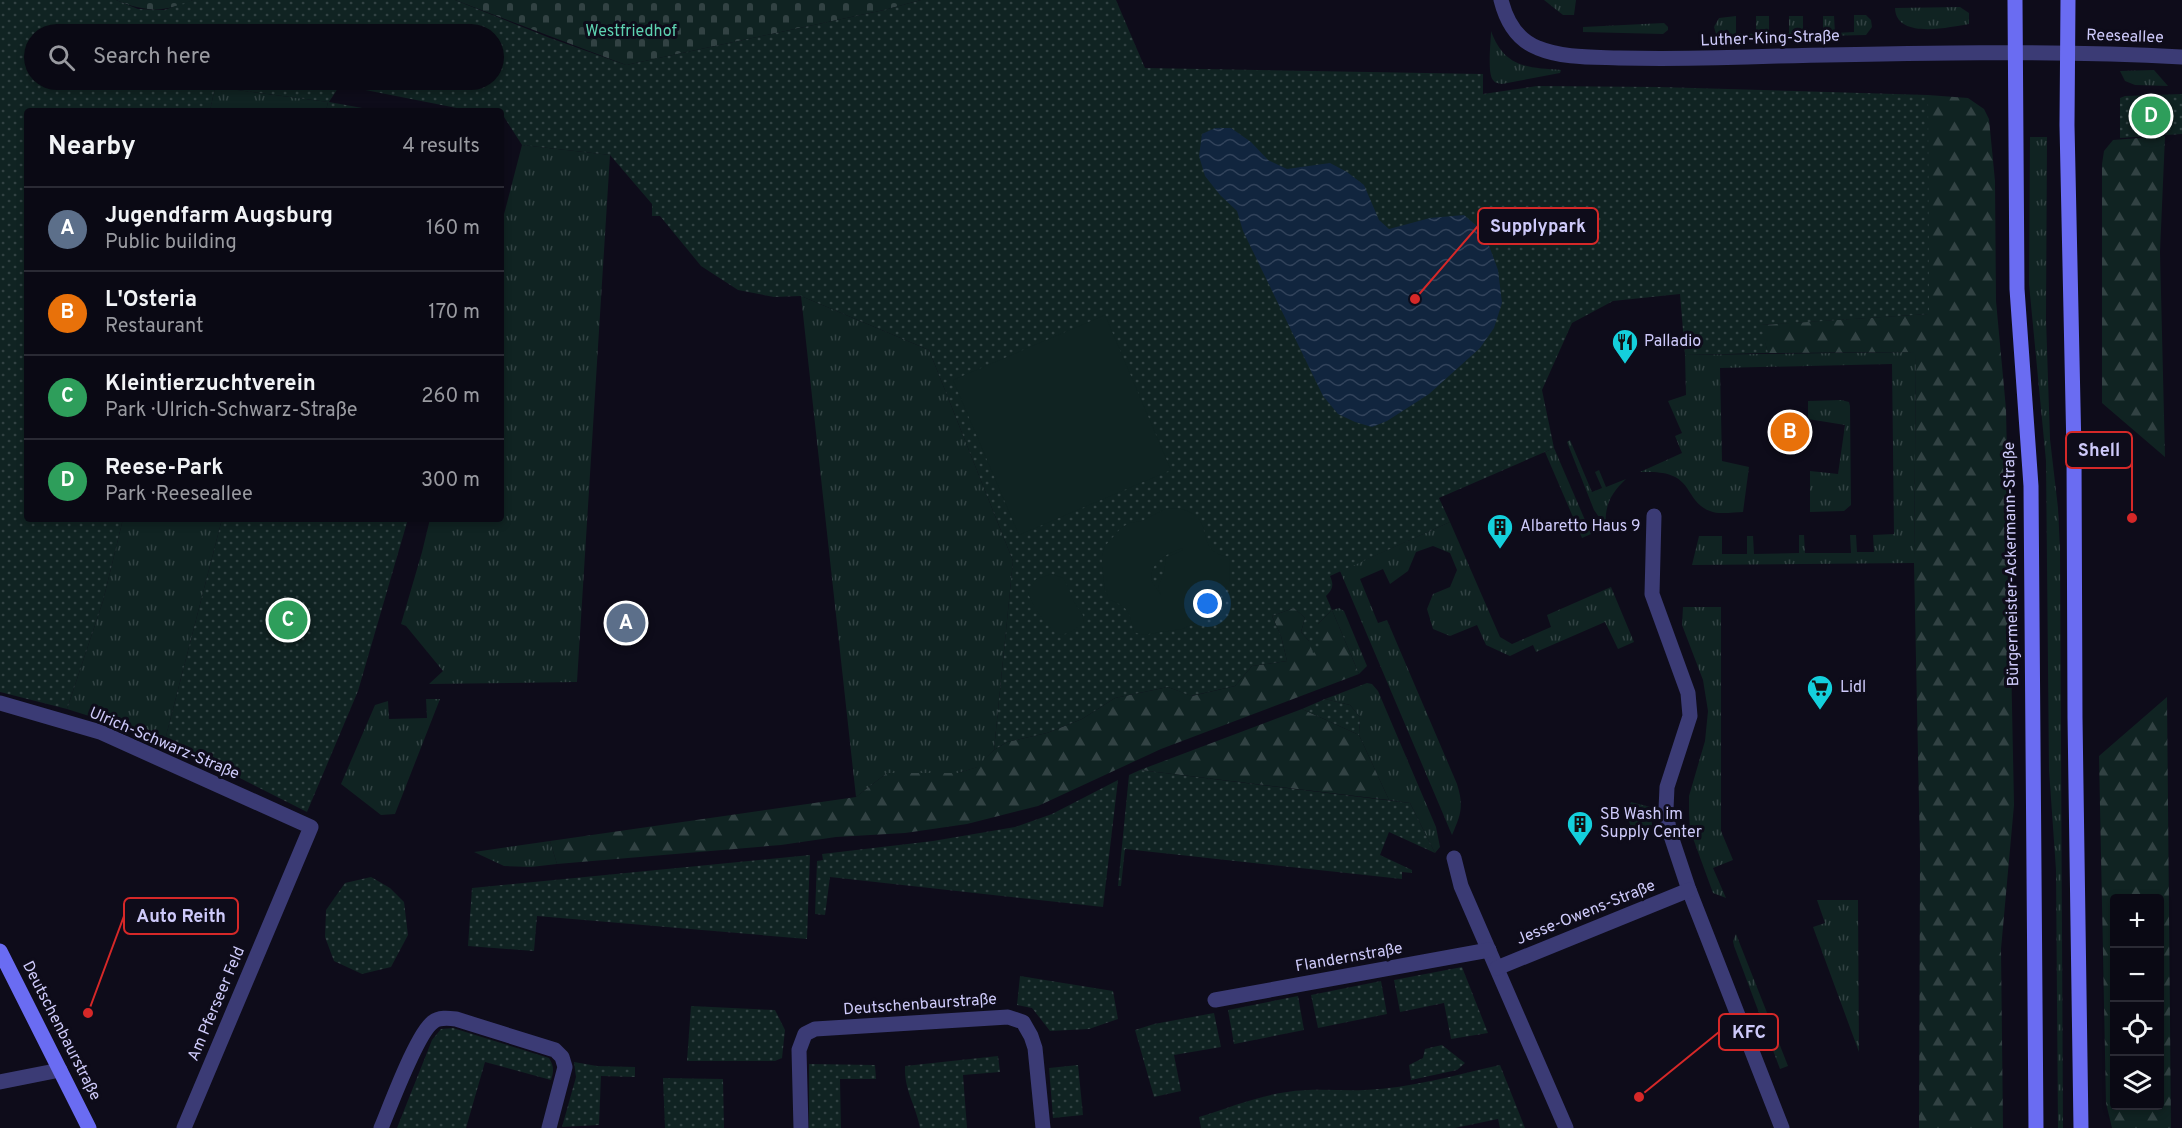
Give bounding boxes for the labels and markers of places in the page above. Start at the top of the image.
pin: D [2132,94,2170,138]
callout: Supplypark [1478,208,1598,244]
restaurant icon: Palladio [1610,327,1640,365]
place label: Palladio [1644,332,1701,352]
pin: B [1770,410,1810,454]
callout: Shell [2066,432,2132,468]
building icon: Albaretto Haus 9 [1485,512,1515,550]
place label: Albaretto Haus 9 [1520,517,1641,537]
pin: C [268,598,308,642]
pin: A [606,600,646,646]
supermarket icon: Lidl [1805,673,1835,711]
place label: Lidl [1840,678,1866,698]
place label: SB Wash im Supply Center [1600,805,1702,843]
building icon: SB Wash im Supply Center [1565,809,1595,847]
callout: Auto Reith [124,898,238,934]
callout: KFC [1719,1014,1778,1050]

